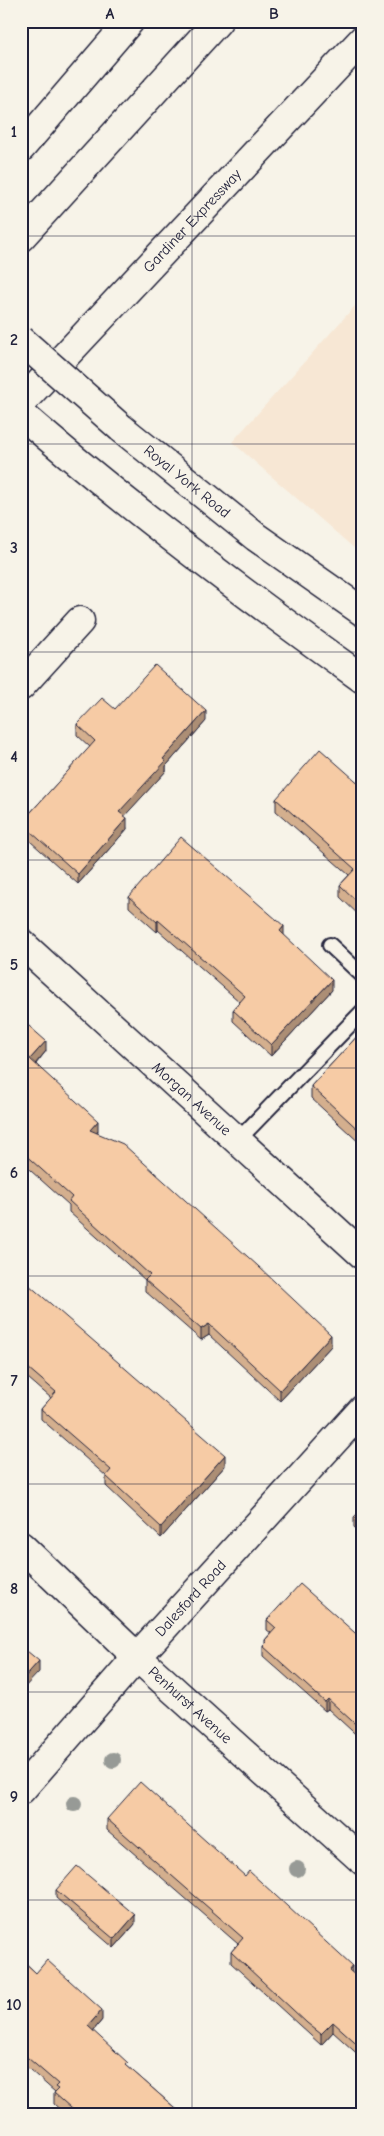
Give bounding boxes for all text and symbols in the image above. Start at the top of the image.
text: A [106,5,115,23]
text: B [269,5,279,23]
text: 1 [11,123,17,141]
street label: Gardiner Expressway [139,165,245,276]
text: 2 [10,331,18,349]
street label: Royal York Road [140,441,234,522]
text: 3 [10,539,18,557]
text: 4 [10,748,18,766]
text: 5 [10,956,18,974]
street label: Morgan Avenue [148,1058,235,1140]
text: 6 [10,1164,18,1182]
text: 7 [10,1372,18,1390]
street label: Dalesford Road [151,1556,230,1640]
text: 8 [10,1580,18,1598]
street label: Penhurst Avenue [144,1662,236,1748]
text: 9 [10,1788,18,1806]
text: 10 [6,1996,22,2014]

